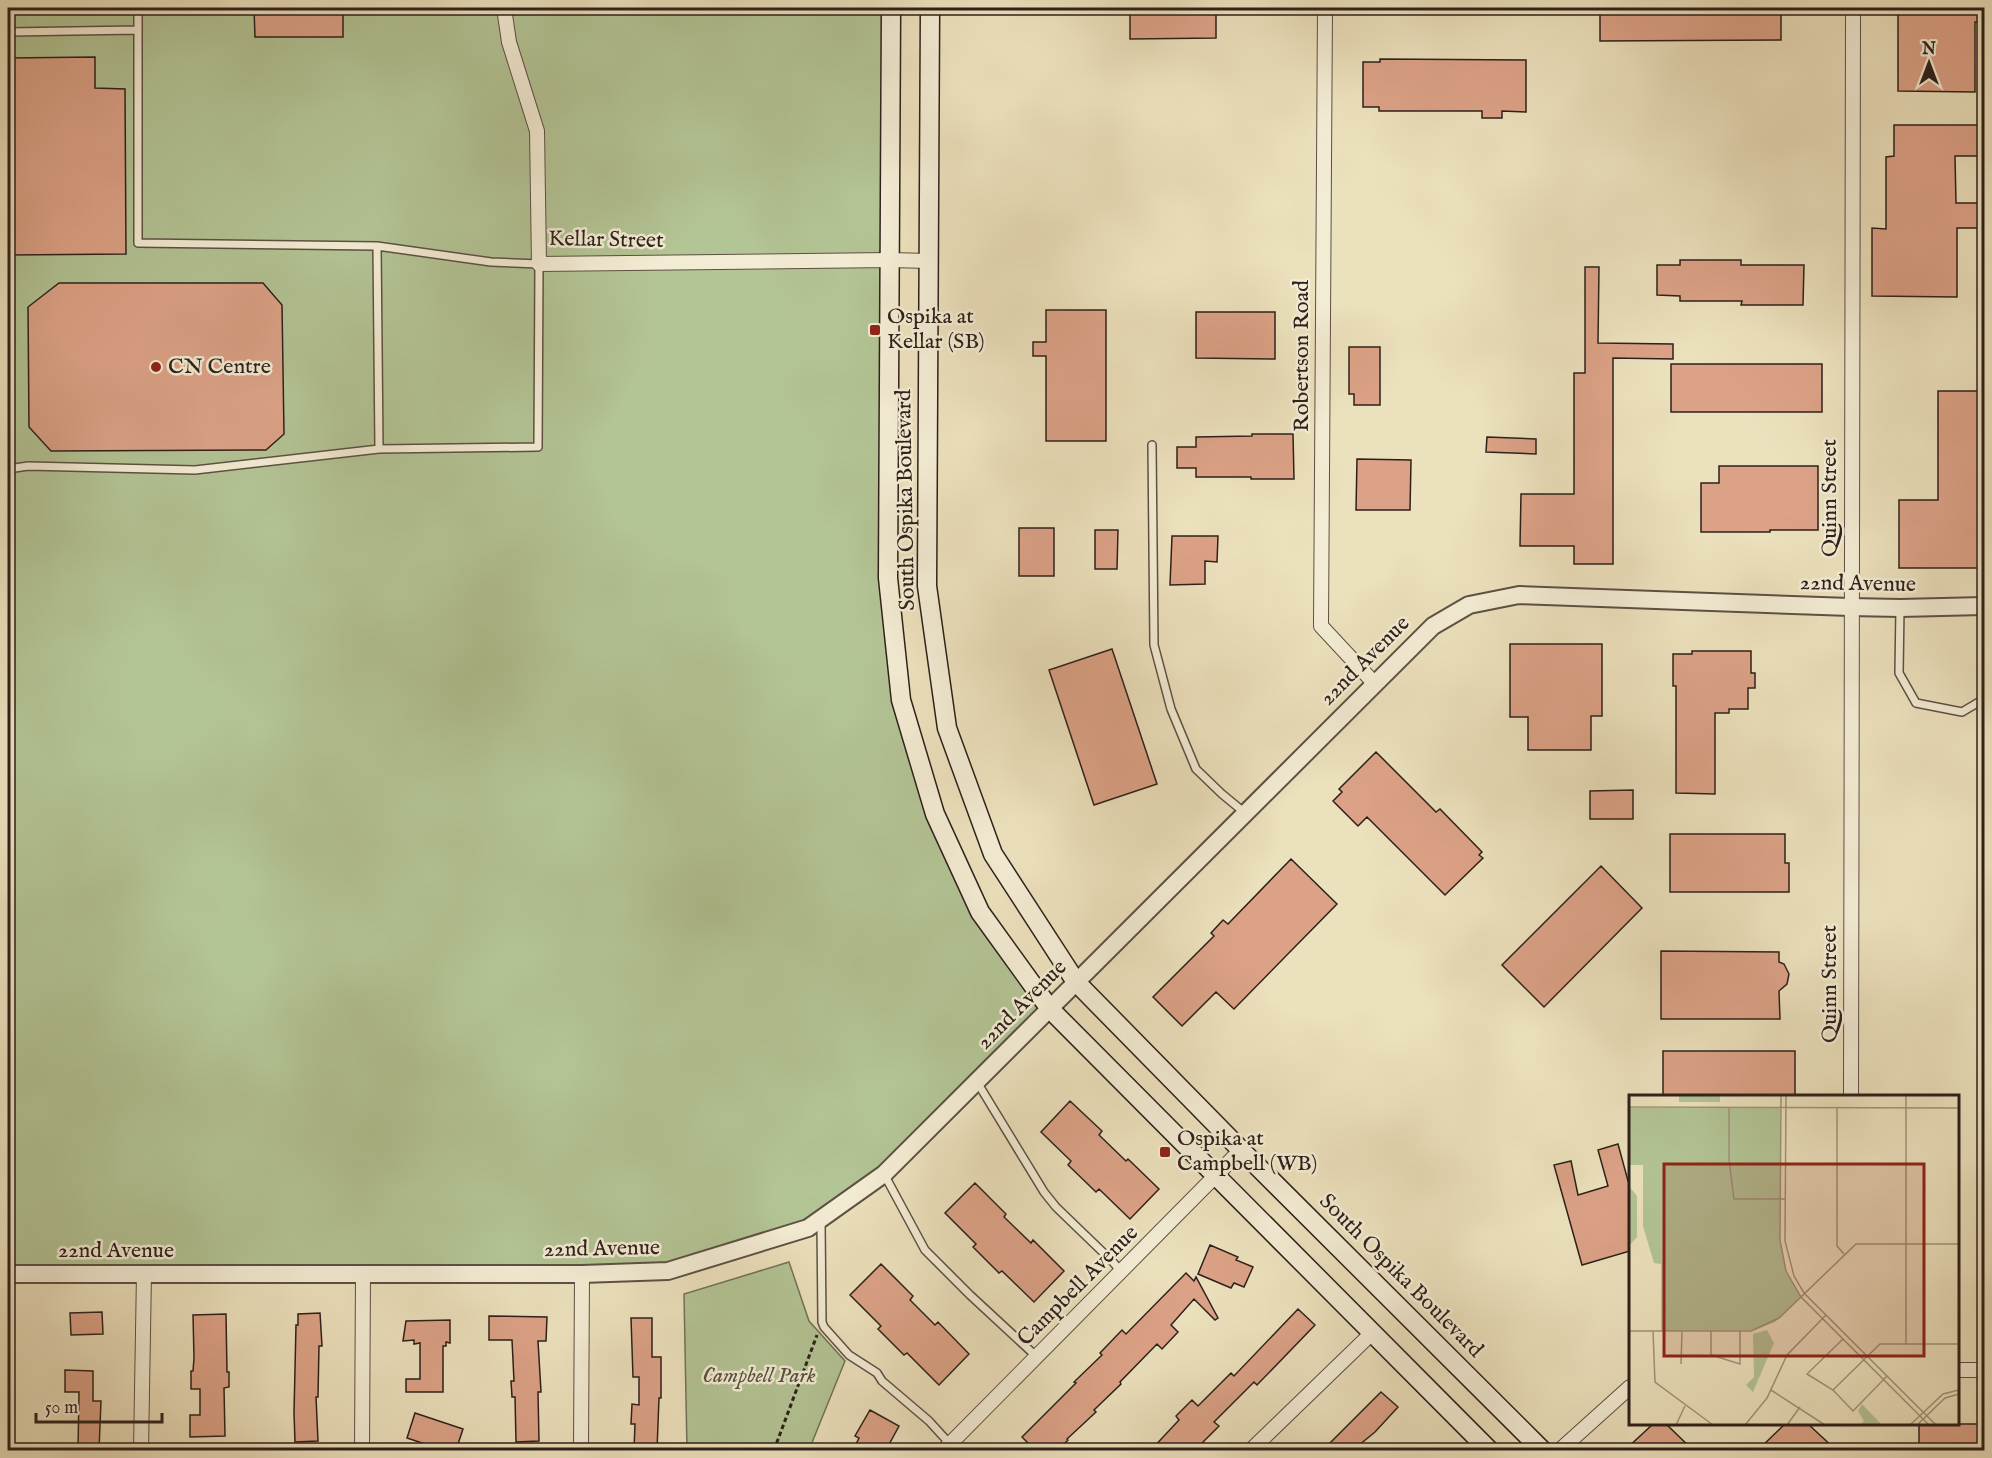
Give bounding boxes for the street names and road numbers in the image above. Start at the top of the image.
street label: Kellar Street [548,225,664,255]
street label: Robertson Road [1288,280,1316,432]
street label: South Ospika Boulevard [890,389,922,611]
street label: Quinn Street [1816,438,1844,557]
street label: 22nd Avenue [1800,569,1916,599]
street label: 22nd Avenue [1314,610,1416,712]
street label: Quinn Street [1816,924,1844,1043]
street label: 22nd Avenue [971,954,1073,1056]
street label: South Ospika Boulevard [1313,1188,1489,1364]
street label: Campbell Avenue [1011,1219,1145,1353]
street label: 22nd Avenue [544,1234,660,1264]
street label: 22nd Avenue [58,1237,174,1265]

